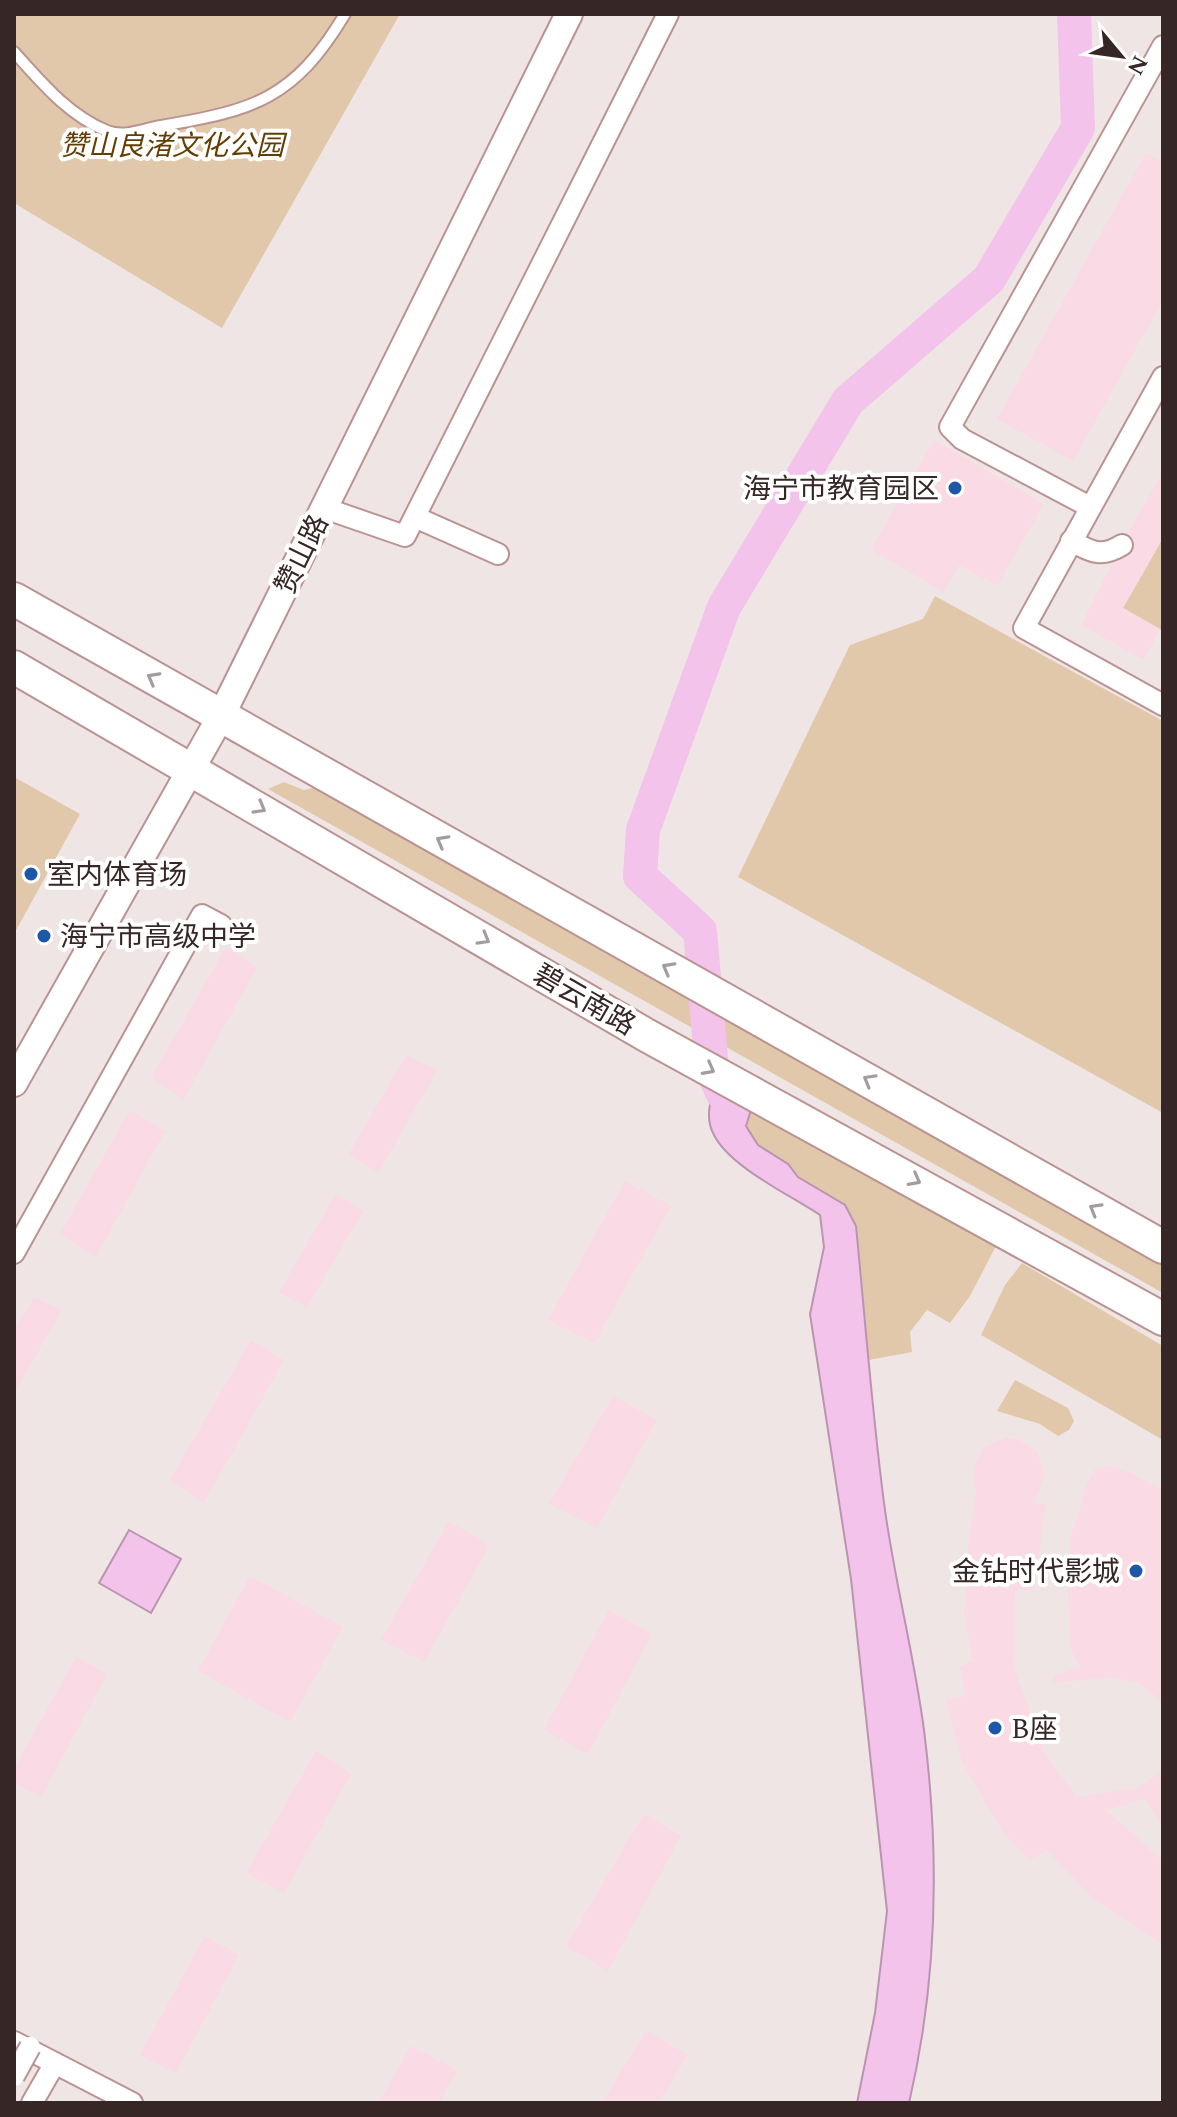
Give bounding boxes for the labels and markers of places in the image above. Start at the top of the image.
place label: 海宁市教育园区 [743,468,939,511]
marker: 海宁市教育园区 [946,479,964,497]
place label: 室内体育场 [47,854,187,897]
marker: 室内体育场 [22,865,40,883]
place label: 海宁市高级中学 [60,916,256,959]
marker: 海宁市高级中学 [35,927,53,945]
place label: 金钻时代影城 [952,1551,1120,1594]
marker: 金钻时代影城 [1127,1562,1145,1580]
place label: B座 [1011,1708,1057,1751]
marker: B座 [986,1719,1004,1737]

